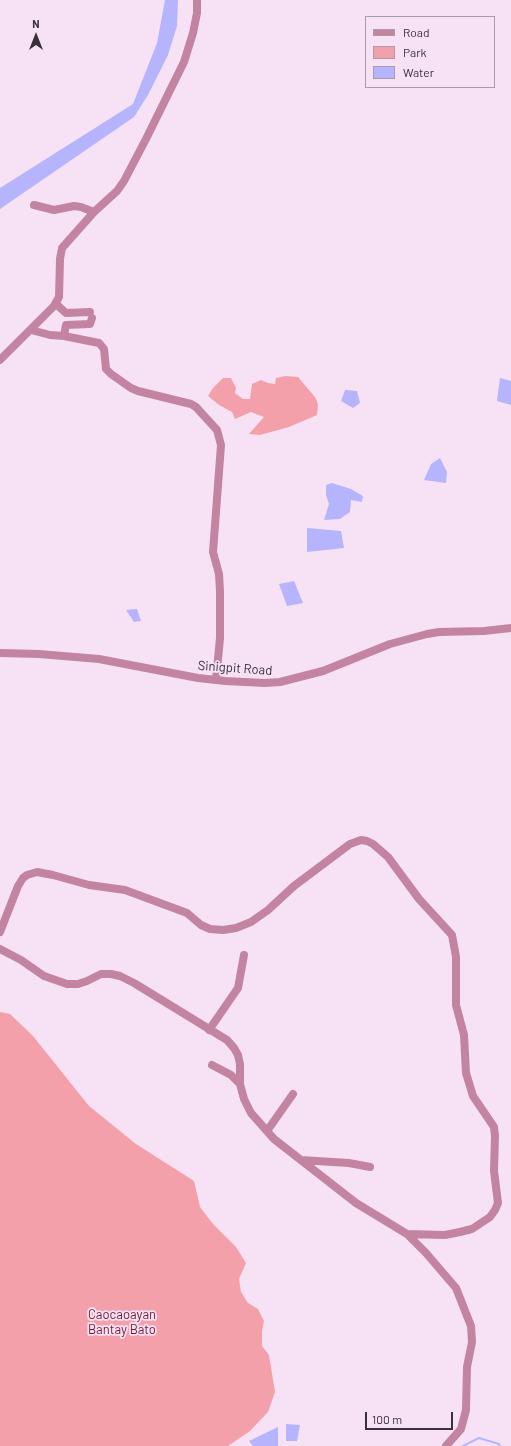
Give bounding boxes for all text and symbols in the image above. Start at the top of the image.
north arrow [16,16,56,56]
legend [365,16,495,88]
text: N [32,17,40,30]
text: Road [403,25,430,39]
text: Park [403,45,427,59]
text: Water [403,65,434,79]
street label: Sinigpit Road [197,658,273,678]
park label: Caocaoayan Bantay Bato [88,1307,156,1338]
scale bar [367,1404,455,1430]
text: 100 m [372,1412,402,1426]

